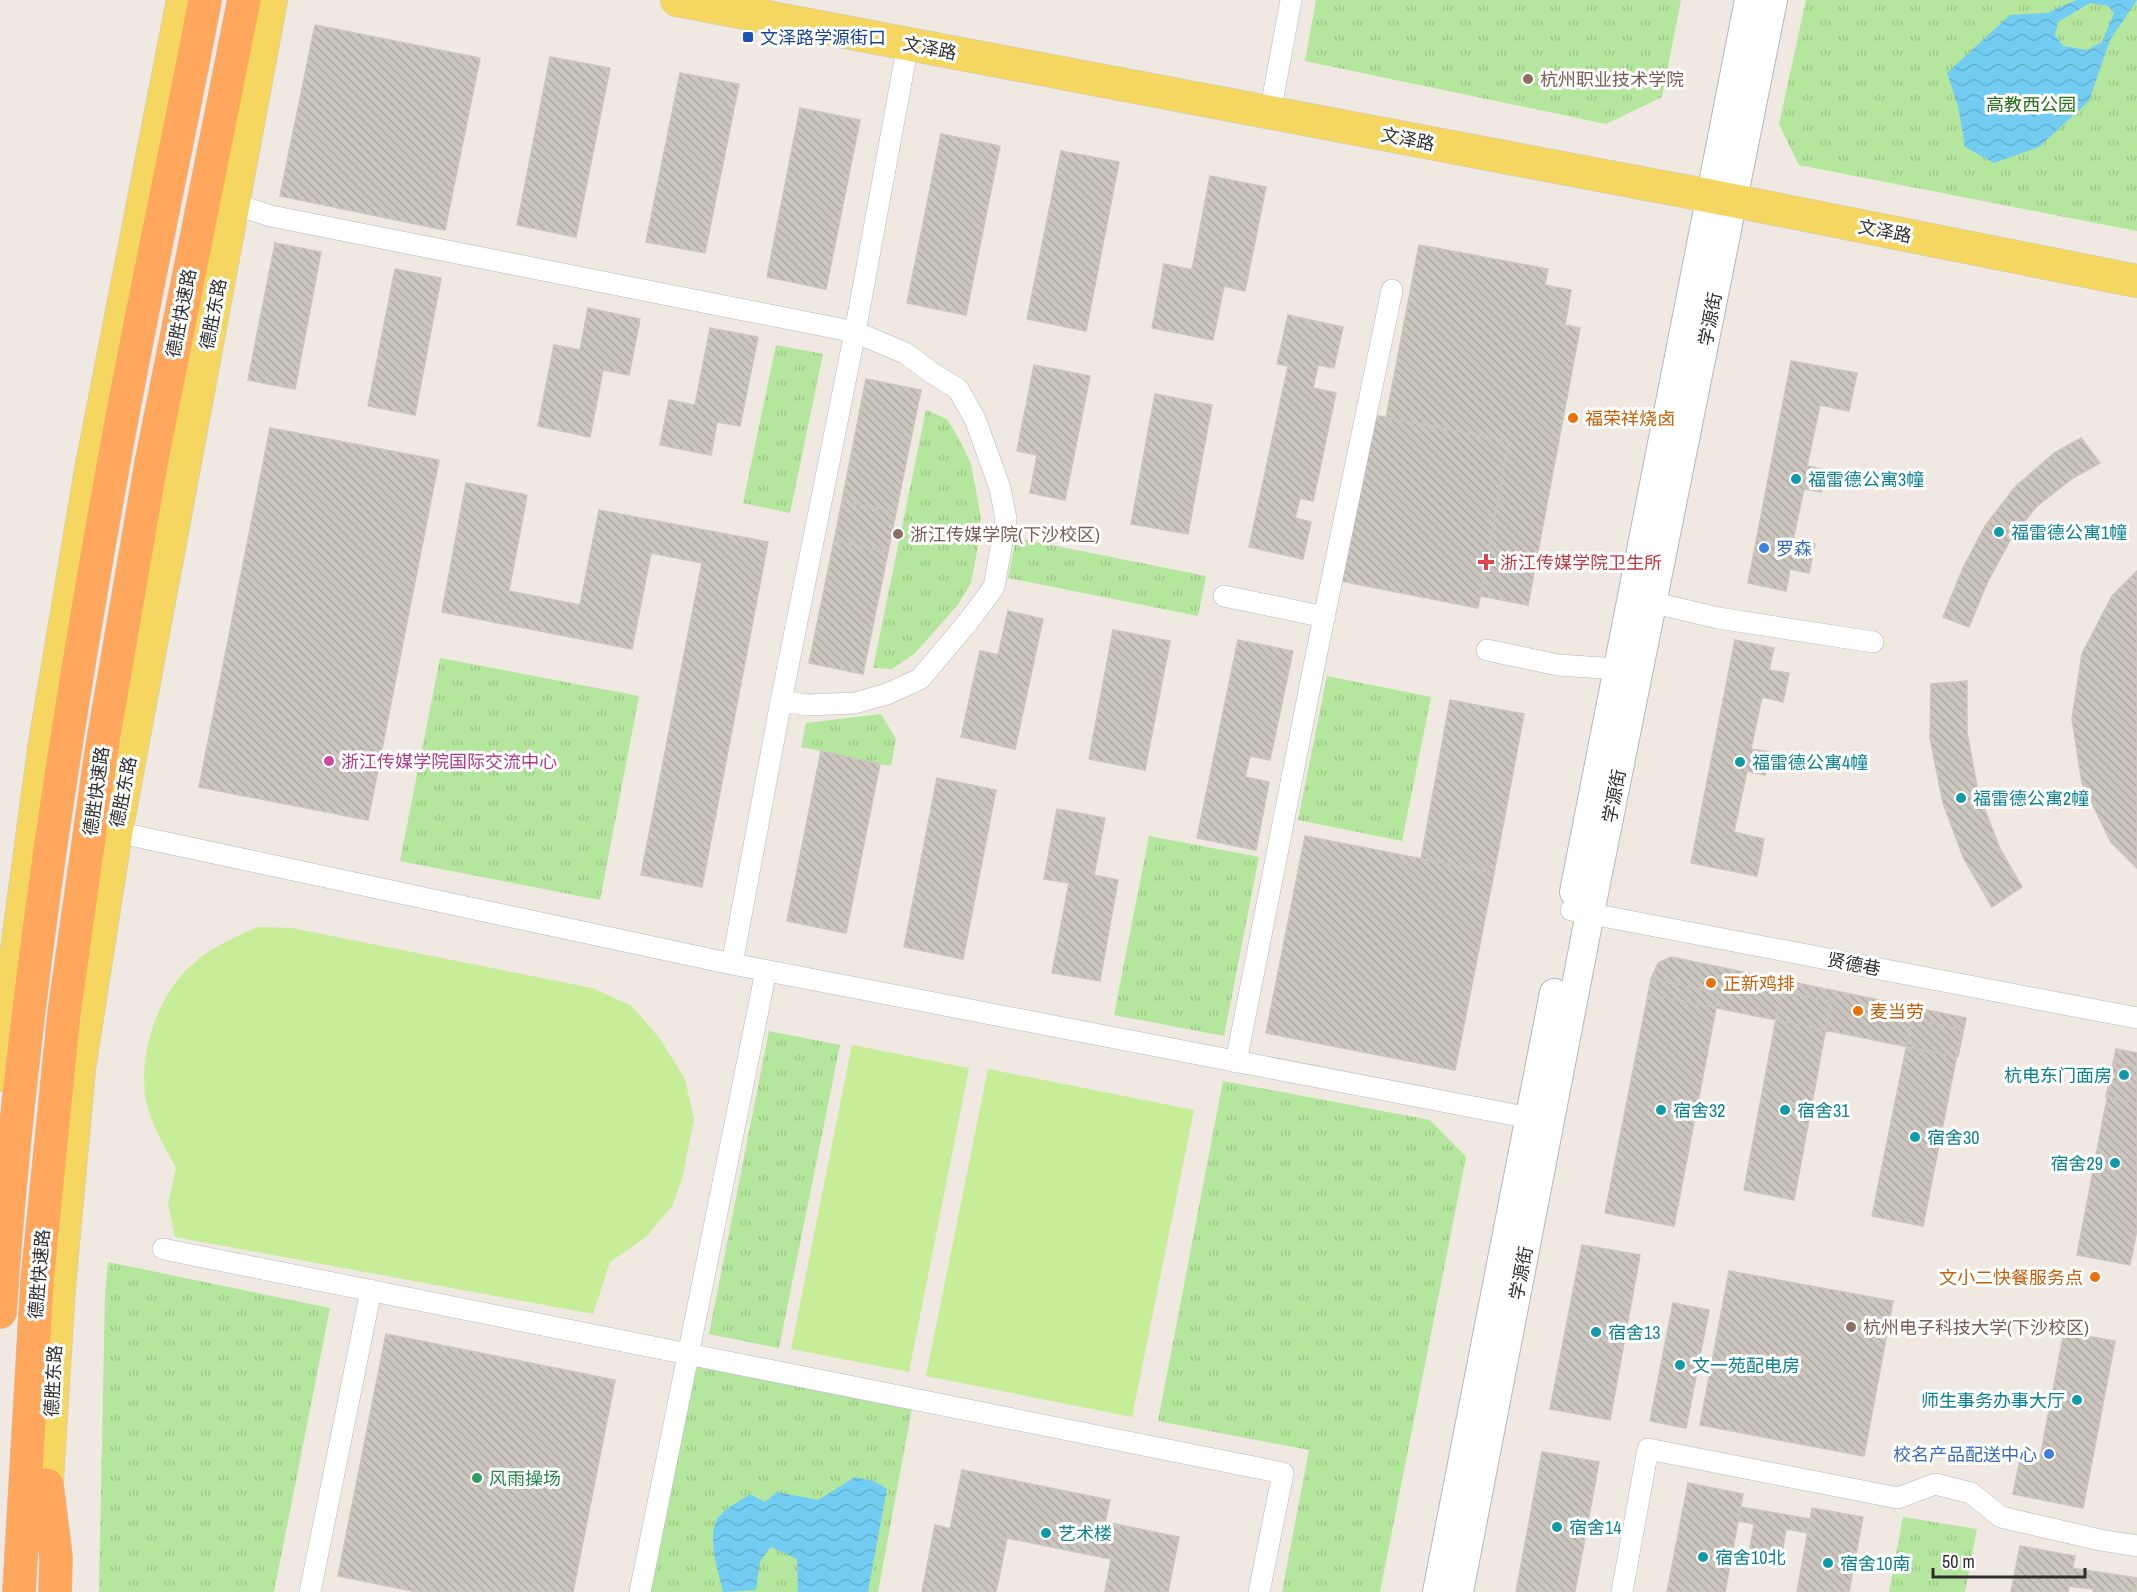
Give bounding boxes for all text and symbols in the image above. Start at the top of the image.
place label: 文泽路学源街口 [760,25,886,50]
marker: 文泽路学源街口 [741,30,755,44]
street label: 文泽路 [901,31,959,65]
place label: 杭州职业技术学院 [1540,67,1684,92]
marker: 杭州职业技术学院 [1521,72,1535,86]
park label: 高教西公园 [1986,92,2076,117]
street label: 文泽路 [1379,122,1437,156]
street label: 文泽路 [1856,214,1914,248]
street label: 德胜快速路 [160,266,202,360]
street label: 德胜东路 [194,276,232,352]
street label: 学源街 [1693,290,1727,348]
place label: 福荣祥烧卤 [1585,406,1675,431]
marker: 福荣祥烧卤 [1566,411,1580,425]
place label: 福雷德公寓3幢 [1808,467,1924,492]
marker: 福雷德公寓3幢 [1789,472,1803,486]
place label: 福雷德公寓1幢 [2011,520,2127,545]
place label: 浙江传媒学院(下沙校区) [910,522,1100,547]
marker: 福雷德公寓1幢 [1992,525,2006,539]
marker: 浙江传媒学院(下沙校区) [891,527,905,541]
place label: 罗森 [1776,536,1812,561]
marker: 罗森 [1757,541,1771,555]
place label: 浙江传媒学院卫生所 [1500,550,1662,575]
marker: 浙江传媒学院卫生所 [1477,553,1495,571]
street label: 德胜快速路 [77,745,115,837]
place label: 浙江传媒学院国际交流中心 [341,749,557,774]
place label: 福雷德公寓4幢 [1752,750,1868,775]
street label: 德胜东路 [104,754,142,830]
marker: 浙江传媒学院国际交流中心 [322,754,336,768]
marker: 福雷德公寓4幢 [1733,755,1747,769]
street label: 学源街 [1597,767,1631,825]
place label: 福雷德公寓2幢 [1973,786,2089,811]
marker: 福雷德公寓2幢 [1954,791,1968,805]
street label: 贤德巷 [1825,947,1883,981]
place label: 正新鸡排 [1723,971,1795,996]
marker: 正新鸡排 [1704,976,1718,990]
place label: 麦当劳 [1870,999,1924,1024]
marker: 麦当劳 [1851,1004,1865,1018]
place label: 杭电东门面房 [2004,1063,2112,1088]
marker: 杭电东门面房 [2117,1068,2131,1082]
place label: 宿舍32 [1673,1098,1725,1123]
place label: 宿舍31 [1797,1098,1850,1123]
marker: 宿舍32 [1654,1103,1668,1117]
marker: 宿舍31 [1778,1103,1792,1117]
place label: 宿舍30 [1927,1125,1979,1150]
marker: 宿舍30 [1908,1130,1922,1144]
place label: 宿舍29 [2051,1151,2103,1176]
marker: 宿舍29 [2108,1156,2122,1170]
street label: 德胜快速路 [23,1228,55,1320]
street label: 学源街 [1504,1244,1538,1302]
place label: 文小二快餐服务点 [1939,1265,2083,1290]
marker: 文小二快餐服务点 [2088,1270,2102,1284]
place label: 杭州电子科技大学(下沙校区) [1863,1315,2089,1340]
place label: 宿舍13 [1608,1320,1660,1345]
marker: 杭州电子科技大学(下沙校区) [1844,1320,1858,1334]
marker: 宿舍13 [1589,1325,1603,1339]
street label: 德胜东路 [39,1344,67,1418]
place label: 文一苑配电房 [1692,1353,1800,1378]
marker: 文一苑配电房 [1673,1358,1687,1372]
place label: 师生事务办事大厅 [1921,1388,2065,1413]
marker: 师生事务办事大厅 [2070,1393,2084,1407]
place label: 校名产品配送中心 [1893,1442,2037,1467]
marker: 校名产品配送中心 [2042,1447,2056,1461]
place label: 风雨操场 [489,1466,561,1491]
marker: 风雨操场 [470,1471,484,1485]
place label: 宿舍14 [1569,1515,1621,1540]
marker: 宿舍14 [1550,1520,1564,1534]
place label: 艺术楼 [1058,1521,1112,1546]
marker: 艺术楼 [1039,1526,1053,1540]
scale bar [1933,1541,2084,1579]
place label: 宿舍10北 [1715,1545,1785,1570]
text: 50 m [1942,1549,1975,1574]
marker: 宿舍10北 [1696,1550,1710,1564]
place label: 宿舍10南 [1840,1551,1910,1576]
marker: 宿舍10南 [1821,1556,1835,1570]

